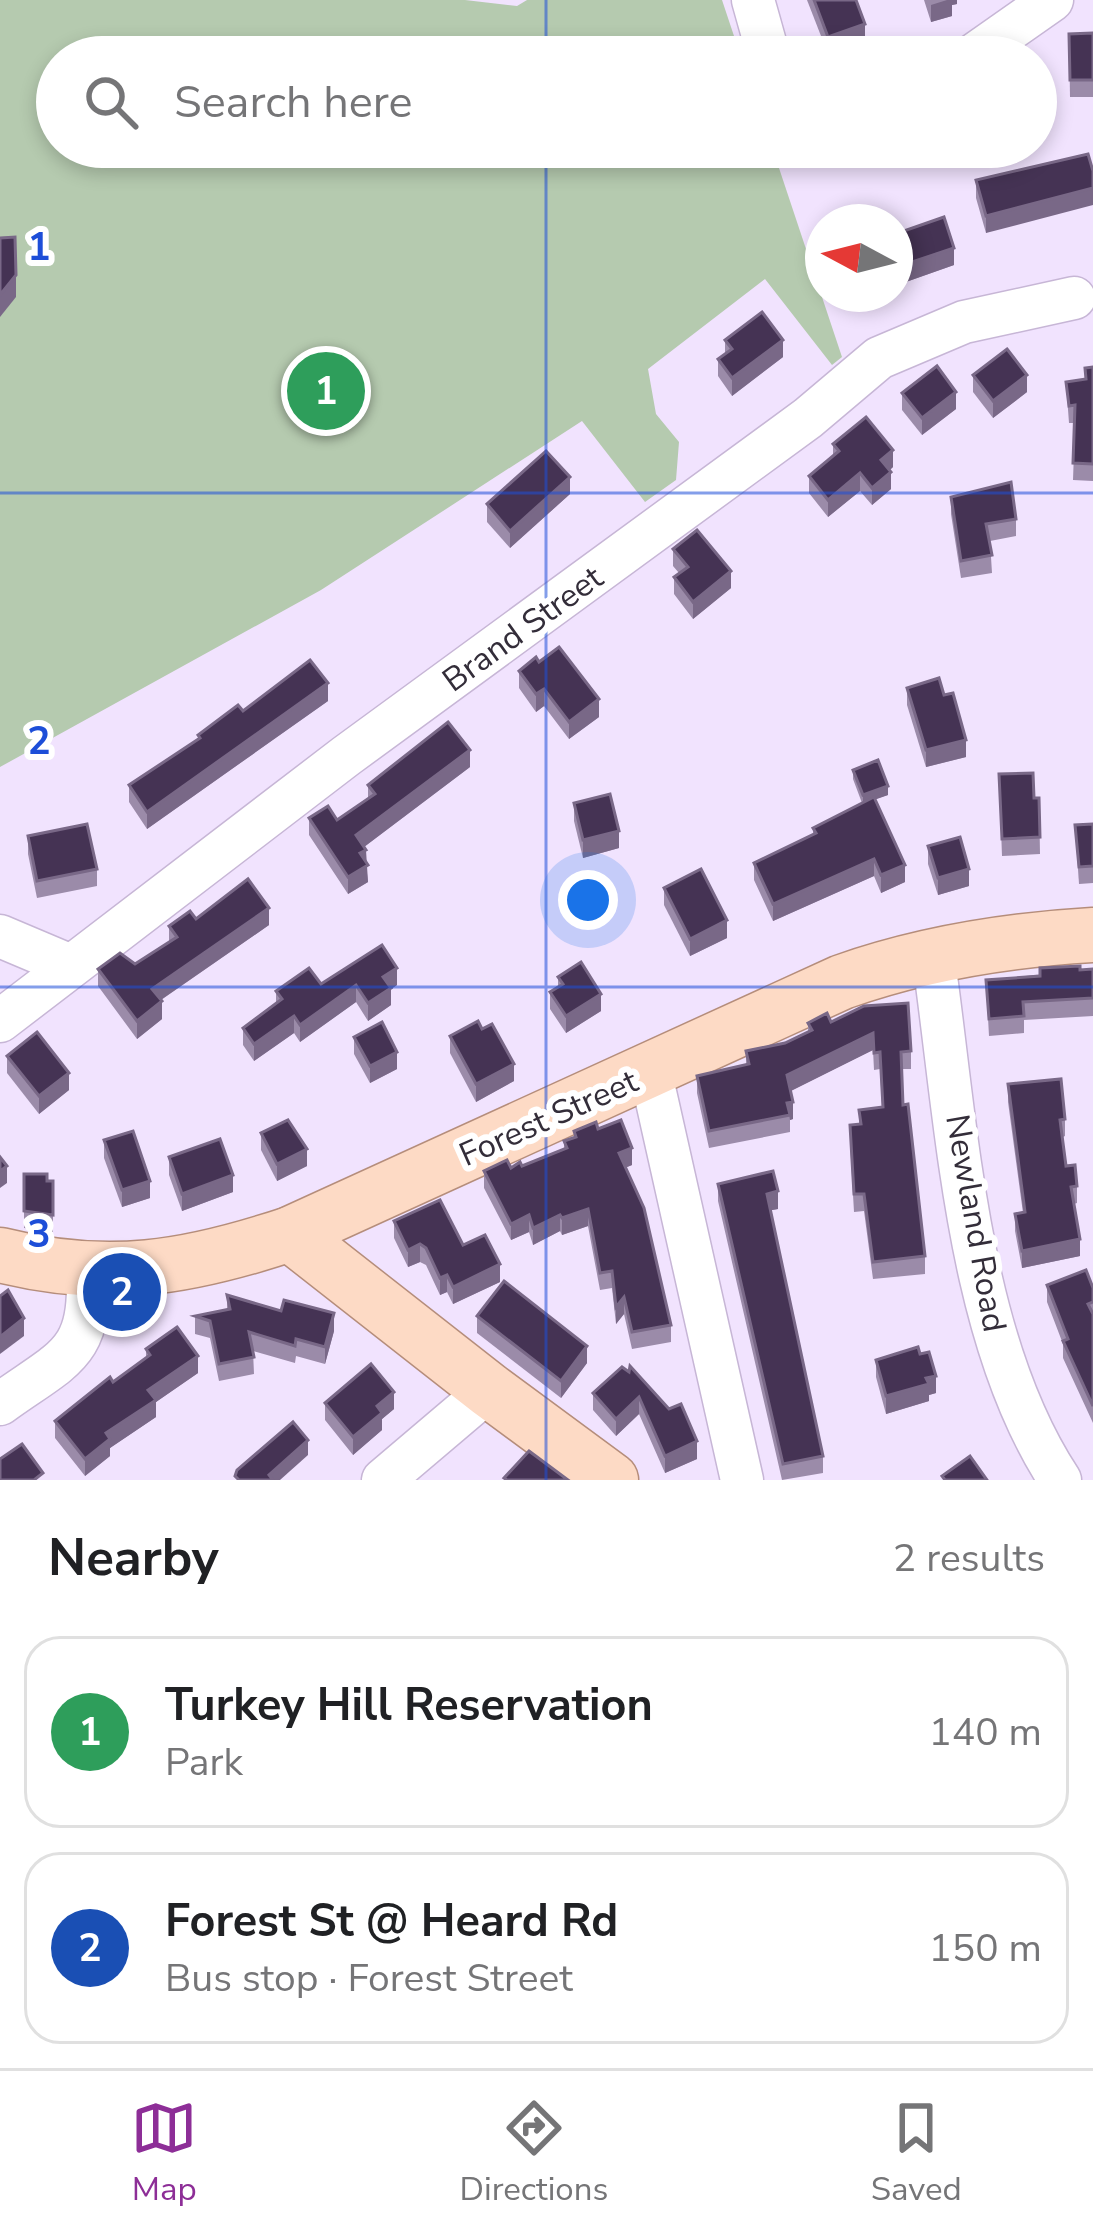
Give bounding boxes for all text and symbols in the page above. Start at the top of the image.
search box [36,36,1057,168]
icon: search [78,69,144,135]
text: Search here [174,72,413,133]
north arrow [805,204,913,312]
text: 1 [27,221,51,274]
pin: 1 [287,346,365,436]
street label: Brand Street [434,556,612,703]
text: 2 [27,715,51,768]
your location [558,870,618,930]
street label: Forest Street [452,1059,645,1178]
street label: Newland Road [934,1111,1017,1336]
text: 3 [27,1208,51,1261]
pin: 2 [83,1247,161,1337]
text: Nearby [48,1523,219,1593]
text: 2 results [893,1532,1045,1585]
text: Turkey Hill Reservation [165,1675,653,1736]
text: 1 [78,1706,102,1759]
text: 140 m [928,1706,1042,1759]
text: Park [165,1736,243,1789]
text: Forest St @ Heard Rd [165,1891,618,1952]
text: 2 [78,1922,102,1975]
text: 150 m [928,1922,1042,1975]
text: Bus stop · Forest Street [165,1952,573,2005]
tab: Map [131,2095,197,2212]
tab: Directions [460,2095,608,2212]
tab: Saved [871,2095,962,2212]

